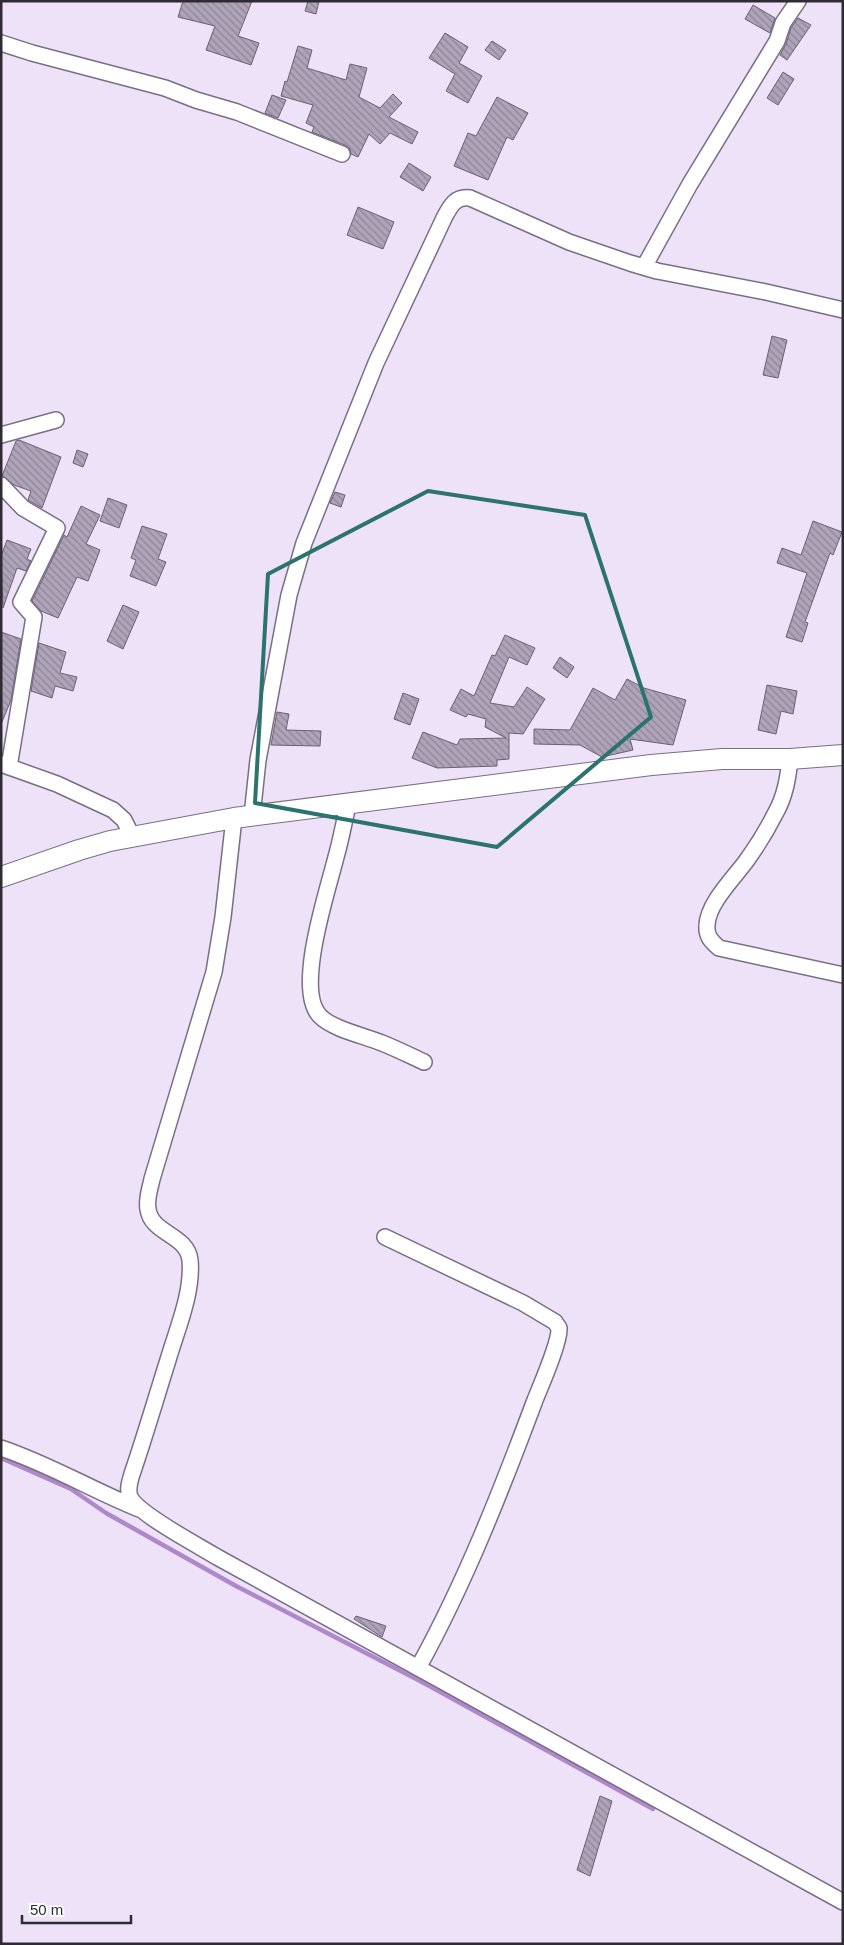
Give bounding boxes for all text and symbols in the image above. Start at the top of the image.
scale bar [22,1892,131,1924]
text: 50 m [30,1901,63,1918]

